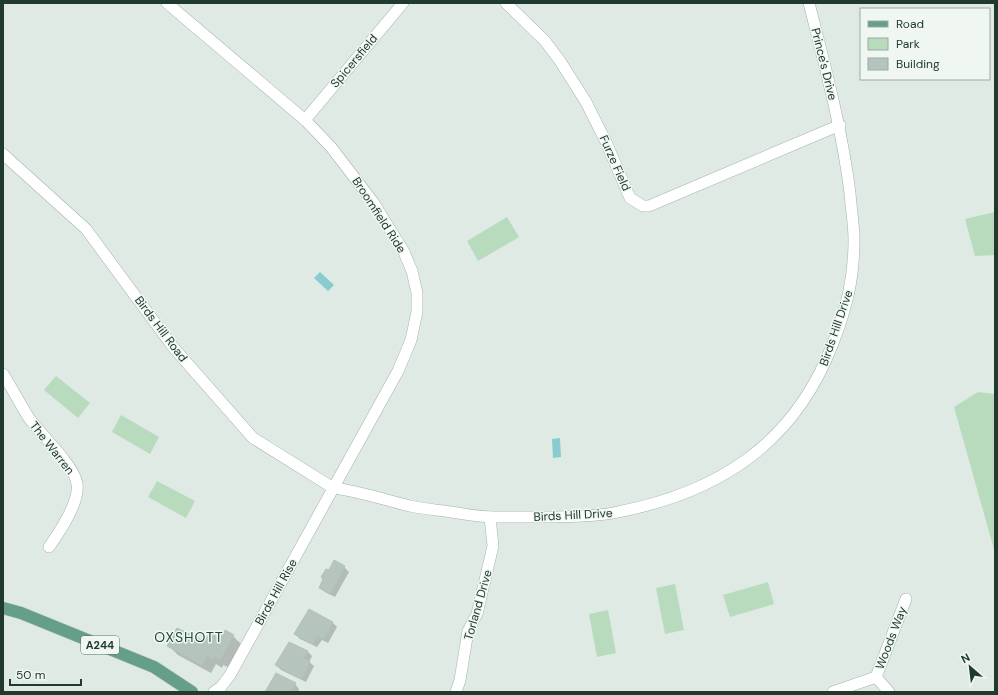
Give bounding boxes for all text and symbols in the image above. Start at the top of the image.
legend [860,8,990,80]
text: Road [896,16,924,32]
street label: Prince's Drive [807,26,841,102]
street label: Spicersfield [327,31,381,91]
text: Park [896,36,920,52]
text: Building [896,56,940,72]
street label: Furze Field [596,133,634,193]
street label: Broomfield Ride [348,174,410,256]
street label: Birds Hill Drive [816,288,856,368]
street label: Birds Hill Road [131,293,191,365]
street label: The Warren [26,418,78,478]
street label: Birds Hill Drive [533,505,613,525]
street label: Birds Hill Rise [251,556,301,628]
street label: Torland Drive [460,568,496,642]
street label: Woods Way [872,604,910,672]
district label: OXSHOTT [154,628,224,646]
road number: A244 [81,636,119,654]
north arrow [950,647,990,687]
text: N [958,650,972,666]
scale bar [10,661,81,687]
text: 50 m [16,667,45,683]

